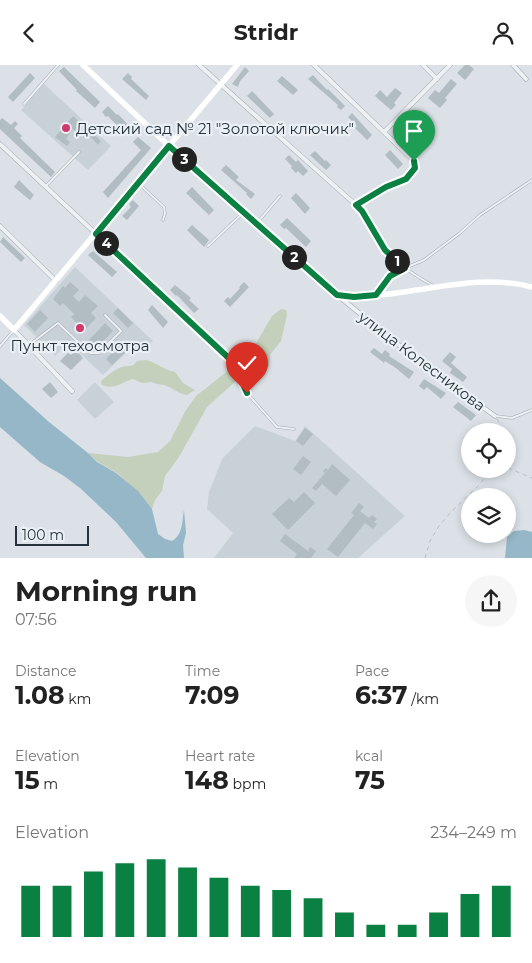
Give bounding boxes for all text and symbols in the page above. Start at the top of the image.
icon: back [15,19,43,47]
text: Stridr [234,19,298,46]
icon: person [489,19,517,47]
pin [393,110,435,161]
icon: arrive [400,117,428,145]
place label: Детский сад № 21 "Золотой ключик" [76,119,354,138]
marker: Детский сад № 21 "Золотой ключик" [60,122,72,134]
pin: 3 [172,147,196,171]
text: 3 [180,150,189,168]
pin: 4 [94,231,118,255]
text: 4 [102,234,111,252]
pin: 2 [282,245,306,269]
text: 2 [290,248,299,266]
pin: 1 [384,249,410,273]
text: 1 [395,252,400,270]
street label: улица Колесникова [354,307,489,415]
marker: Пункт техосмотра [74,322,86,334]
place label: Пункт техосмотра [10,336,150,355]
pin [226,342,268,393]
icon: check [233,349,261,377]
map controls [461,423,516,543]
button: locate [461,423,516,478]
button: layers [461,488,516,543]
scale bar [15,523,89,546]
text: 100 m [22,526,64,544]
text: Morning run [15,574,197,608]
button: share [465,575,517,627]
text: 07:56 [15,610,57,629]
text: Distance [15,662,77,680]
text: Time [185,662,220,680]
text: Pace [355,662,389,680]
text: 1.08 [15,680,65,710]
text: 7:09 [185,680,239,710]
text: 6:37 [355,680,408,710]
text: km [65,690,91,708]
text: /km [408,690,439,708]
text: Elevation [15,747,80,765]
text: Heart rate [185,747,255,765]
text: kcal [355,747,383,765]
text: 15 [15,765,40,795]
text: 148 [185,765,229,795]
text: 75 [355,765,385,795]
text: m [40,775,58,793]
text: bpm [229,775,266,793]
text: Elevation [15,823,89,842]
text: 234–249 m [430,823,517,842]

